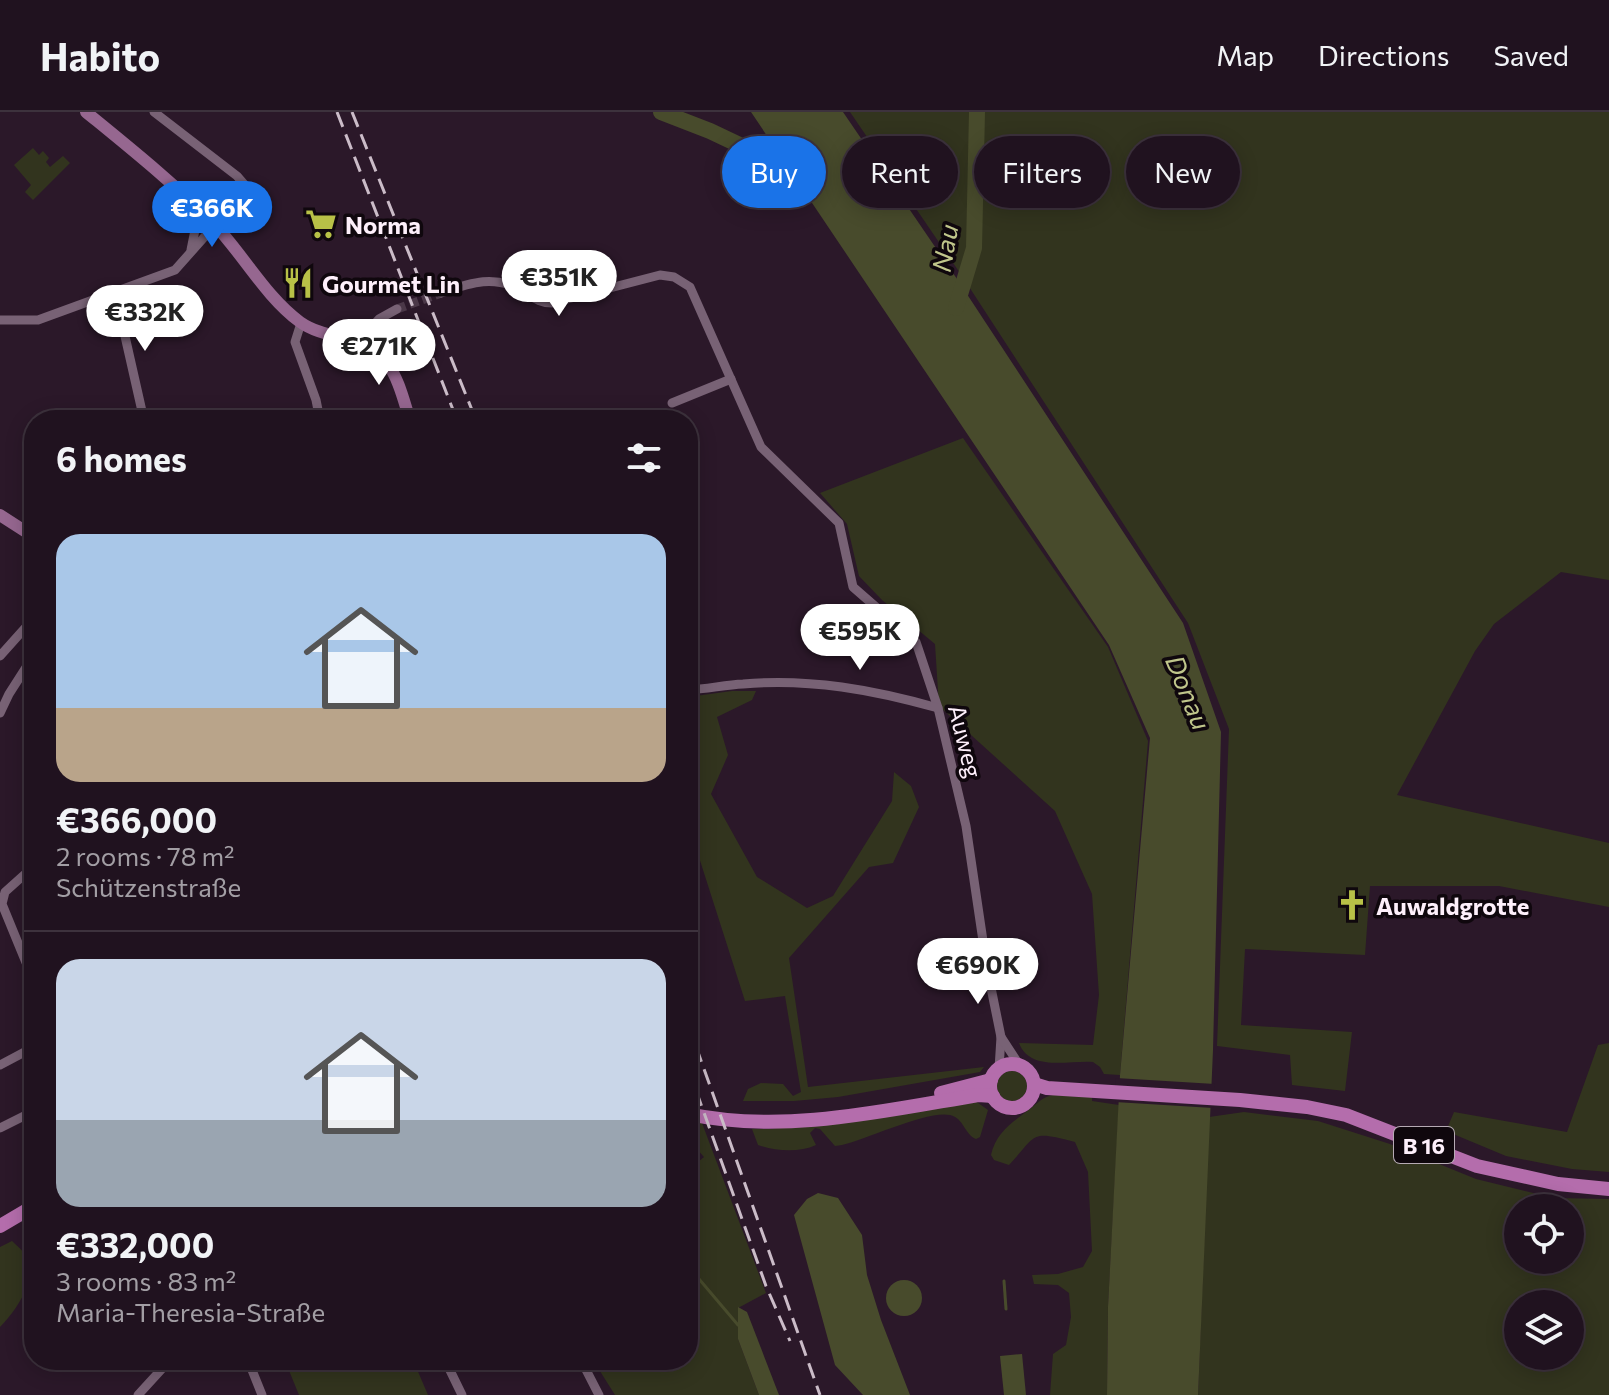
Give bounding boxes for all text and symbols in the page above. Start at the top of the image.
text: Habito [40,32,160,79]
text: Map [1216,38,1274,72]
text: Directions [1318,38,1449,72]
text: Saved [1493,38,1569,72]
chip: Buy [722,136,826,208]
chip: Rent [842,136,958,208]
chip: Filters [974,136,1110,208]
chip: New [1126,136,1240,208]
pin: €366K [156,181,268,249]
text: €366K [170,191,254,222]
supermarket icon: Norma [304,207,338,241]
place label: Norma [345,210,421,239]
water label: Nau [925,222,963,274]
pin: €351K [503,250,615,318]
text: €351K [520,260,598,291]
restaurant icon: Gourmet Lin [281,266,315,300]
place label: Gourmet Lin [322,269,460,298]
pin: €332K [89,285,201,353]
text: €332K [104,295,186,326]
pin: €271K [323,319,435,387]
text: €271K [340,329,418,360]
icon: filters [622,436,666,480]
text: 6 homes [56,437,187,479]
icon: home [289,586,433,730]
pin: €595K [804,604,916,672]
text: €595K [819,614,901,645]
water label: Donau [1160,650,1218,734]
street label: Auweg [943,702,989,780]
text: €366,000 [56,798,217,840]
text: 2 rooms · 78 m² [56,840,235,871]
text: Schützenstraße [56,871,241,902]
church icon: Auwaldgrotte [1335,888,1369,922]
place label: Auwaldgrotte [1376,891,1529,920]
pin: €690K [922,938,1034,1006]
text: €690K [935,948,1021,979]
icon: home [289,1011,433,1155]
road number: B 16 [1394,1127,1454,1163]
map controls [1504,1194,1584,1370]
button: locate [1504,1194,1584,1274]
text: €332,000 [56,1223,214,1265]
text: 3 rooms · 83 m² [56,1265,236,1296]
button: layers [1504,1290,1584,1370]
text: Maria-Theresia-Straße [56,1296,325,1327]

